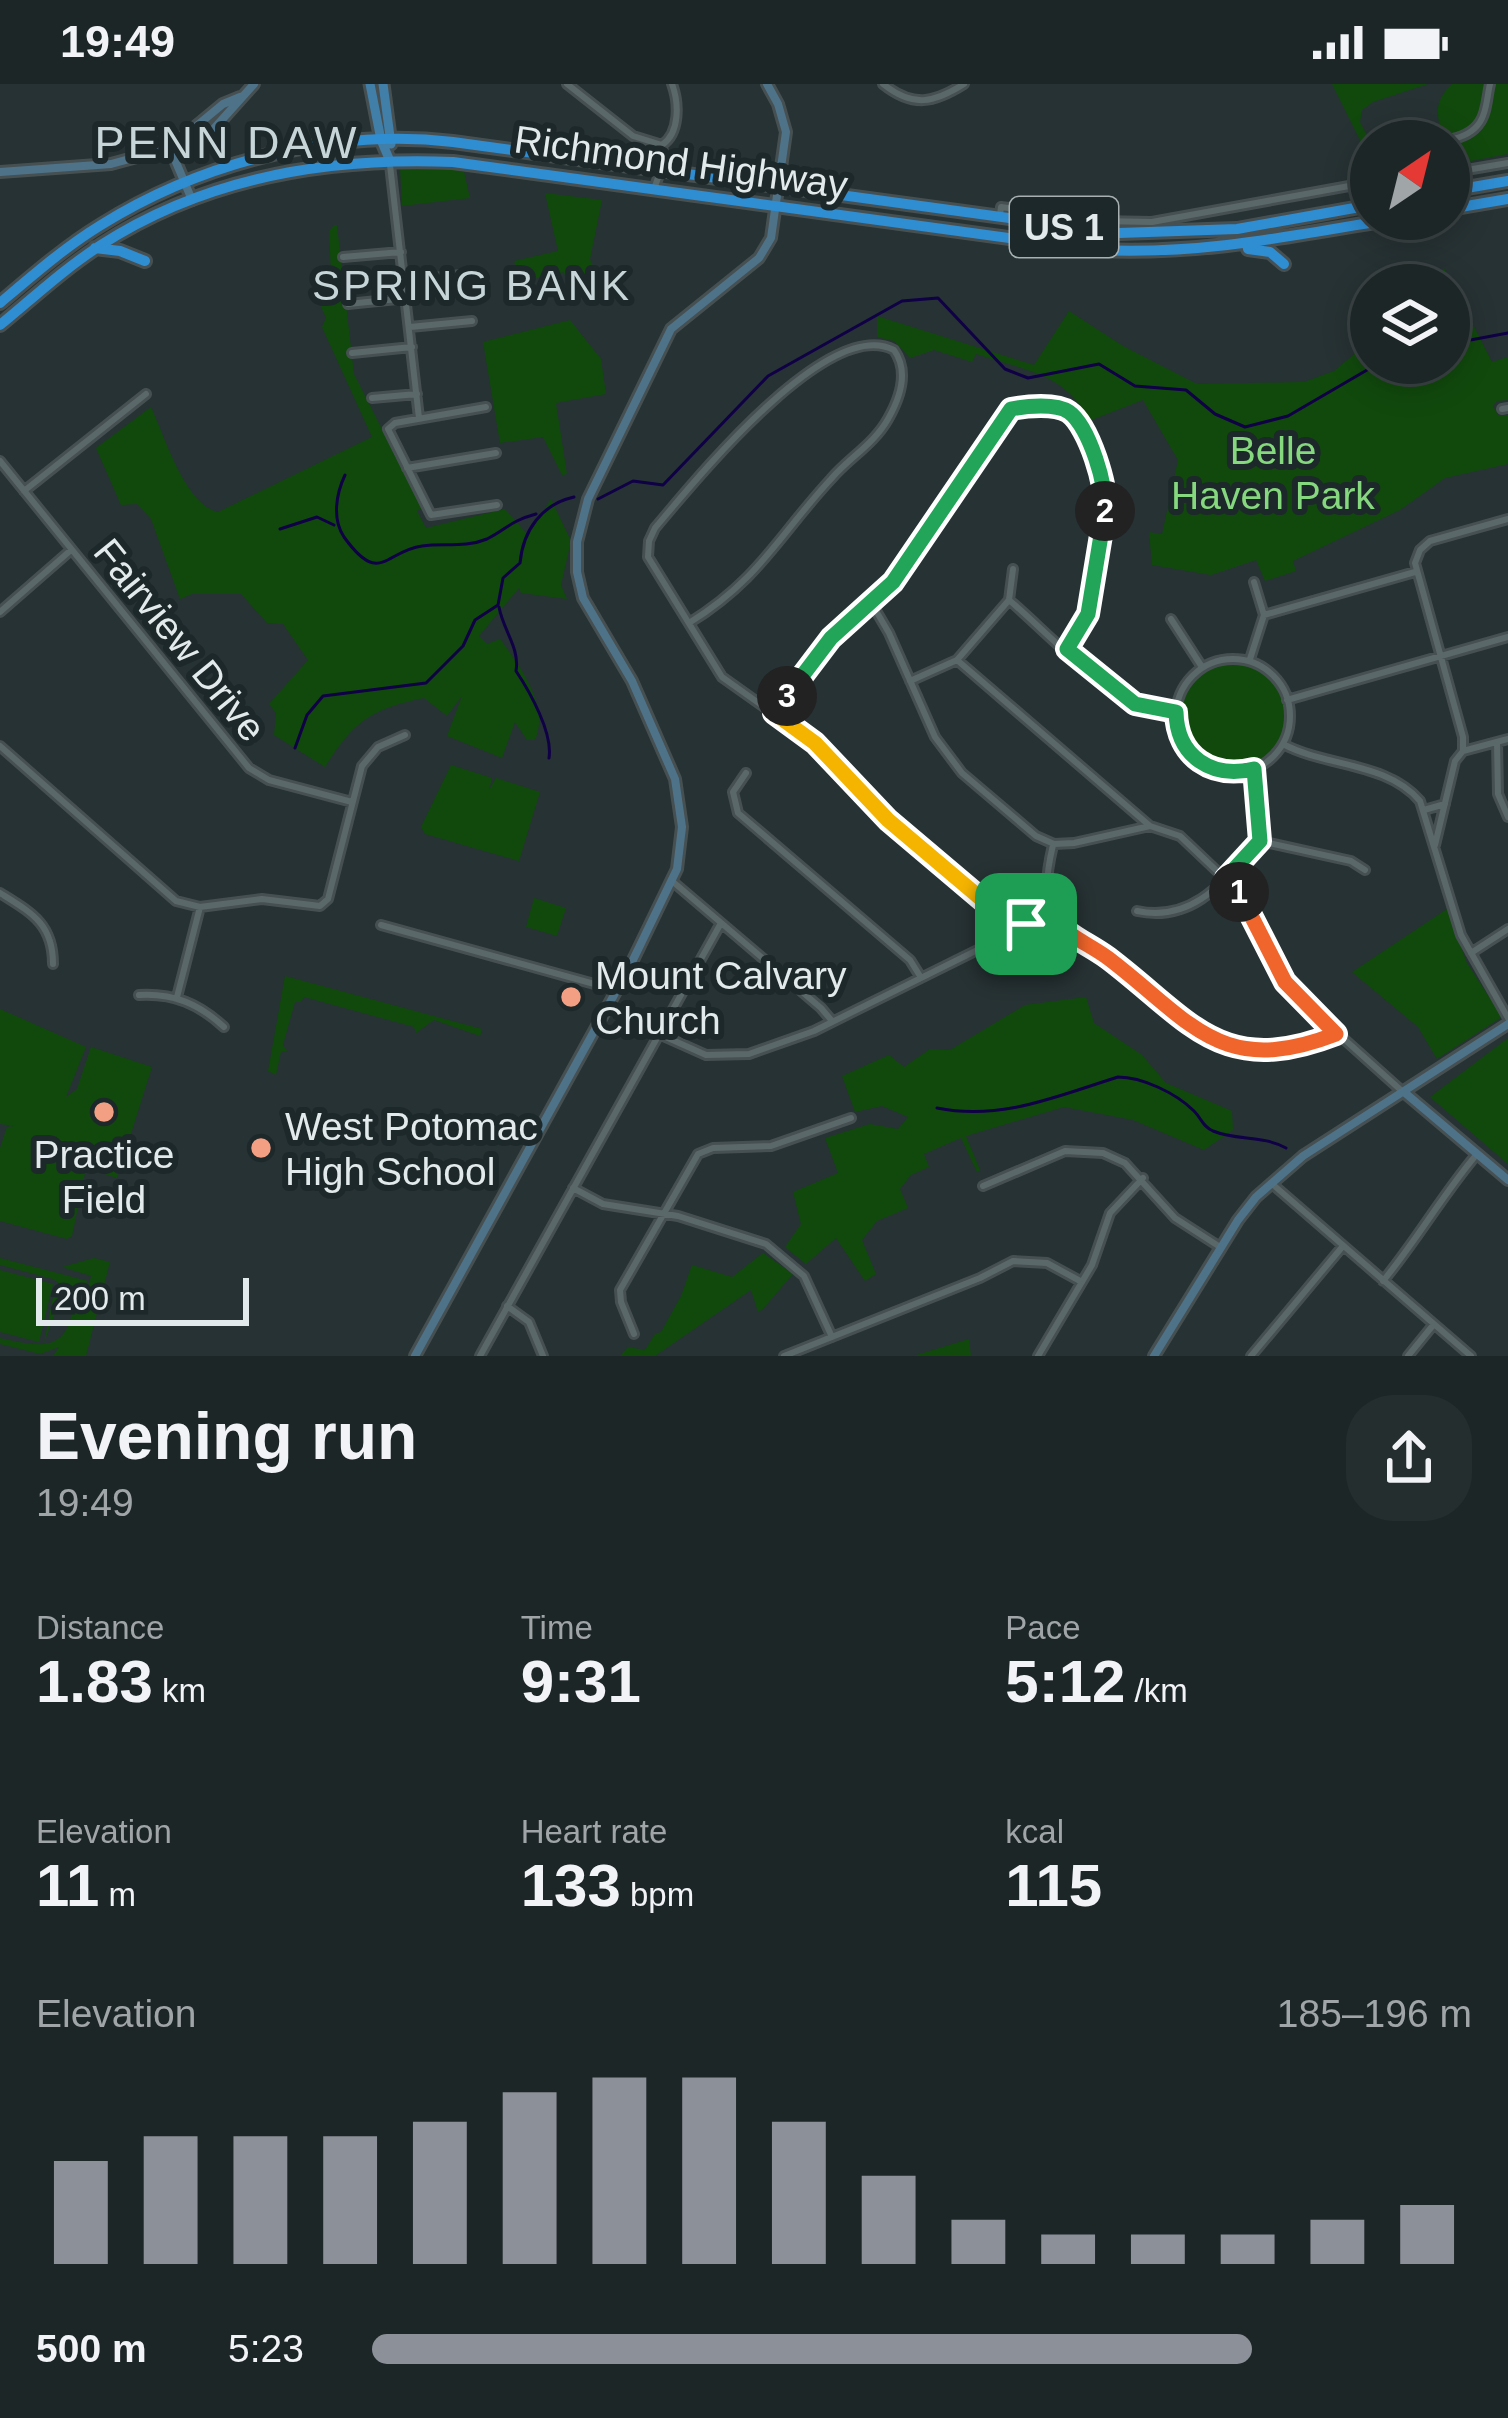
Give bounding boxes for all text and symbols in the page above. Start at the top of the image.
text: 19:49 [60,16,175,67]
district label: PENN DAW [95,117,359,168]
street label: Richmond Highway [512,117,851,207]
north arrow [1350,120,1470,240]
map controls [1350,120,1470,384]
road number: US 1 [1010,197,1118,257]
district label: SPRING BANK [312,262,632,309]
button: layers [1350,264,1470,384]
park label: Belle Haven Park [1171,429,1375,517]
pin: 2 [1075,481,1135,541]
text: 2 [1096,492,1114,529]
street label: Fairview Drive [86,530,274,750]
pin: 3 [757,666,817,726]
text: 3 [778,677,796,714]
pin: 1 [1209,862,1269,922]
pin [975,873,1077,975]
text: 1 [1230,873,1248,910]
icon: arrive [993,891,1059,957]
place label: Mount Calvary Church [595,954,847,1042]
marker: Mount Calvary Church [558,984,584,1010]
marker: Practice Field [91,1099,117,1125]
place label: West Potomac High School [285,1105,538,1193]
place label: Practice Field [34,1133,174,1221]
marker: West Potomac High School [248,1135,274,1161]
scale bar [36,1272,249,1325]
text: 200 m [54,1280,146,1317]
button: share [1346,1395,1472,1521]
text: Evening run [36,1399,417,1473]
text: 19:49 [36,1481,134,1524]
text: Distance [36,1609,164,1646]
text: Time [521,1609,593,1646]
text: Pace [1005,1609,1081,1646]
text: 1.83 [36,1648,153,1715]
text: 9:31 [521,1648,641,1715]
text: 5:12 [1005,1648,1125,1715]
text: km [153,1672,206,1709]
text: /km [1125,1672,1188,1709]
text: Elevation [36,1813,172,1850]
text: Heart rate [521,1813,667,1850]
text: kcal [1005,1813,1064,1850]
text: 11 [36,1852,99,1919]
text: 133 [521,1852,621,1919]
text: 115 [1005,1852,1102,1919]
text: m [99,1876,136,1913]
text: bpm [621,1876,694,1913]
text: Elevation [36,1992,196,2035]
text: 185–196 m [1277,1992,1472,2035]
text: 500 m [36,2327,147,2370]
text: 5:23 [228,2327,304,2370]

